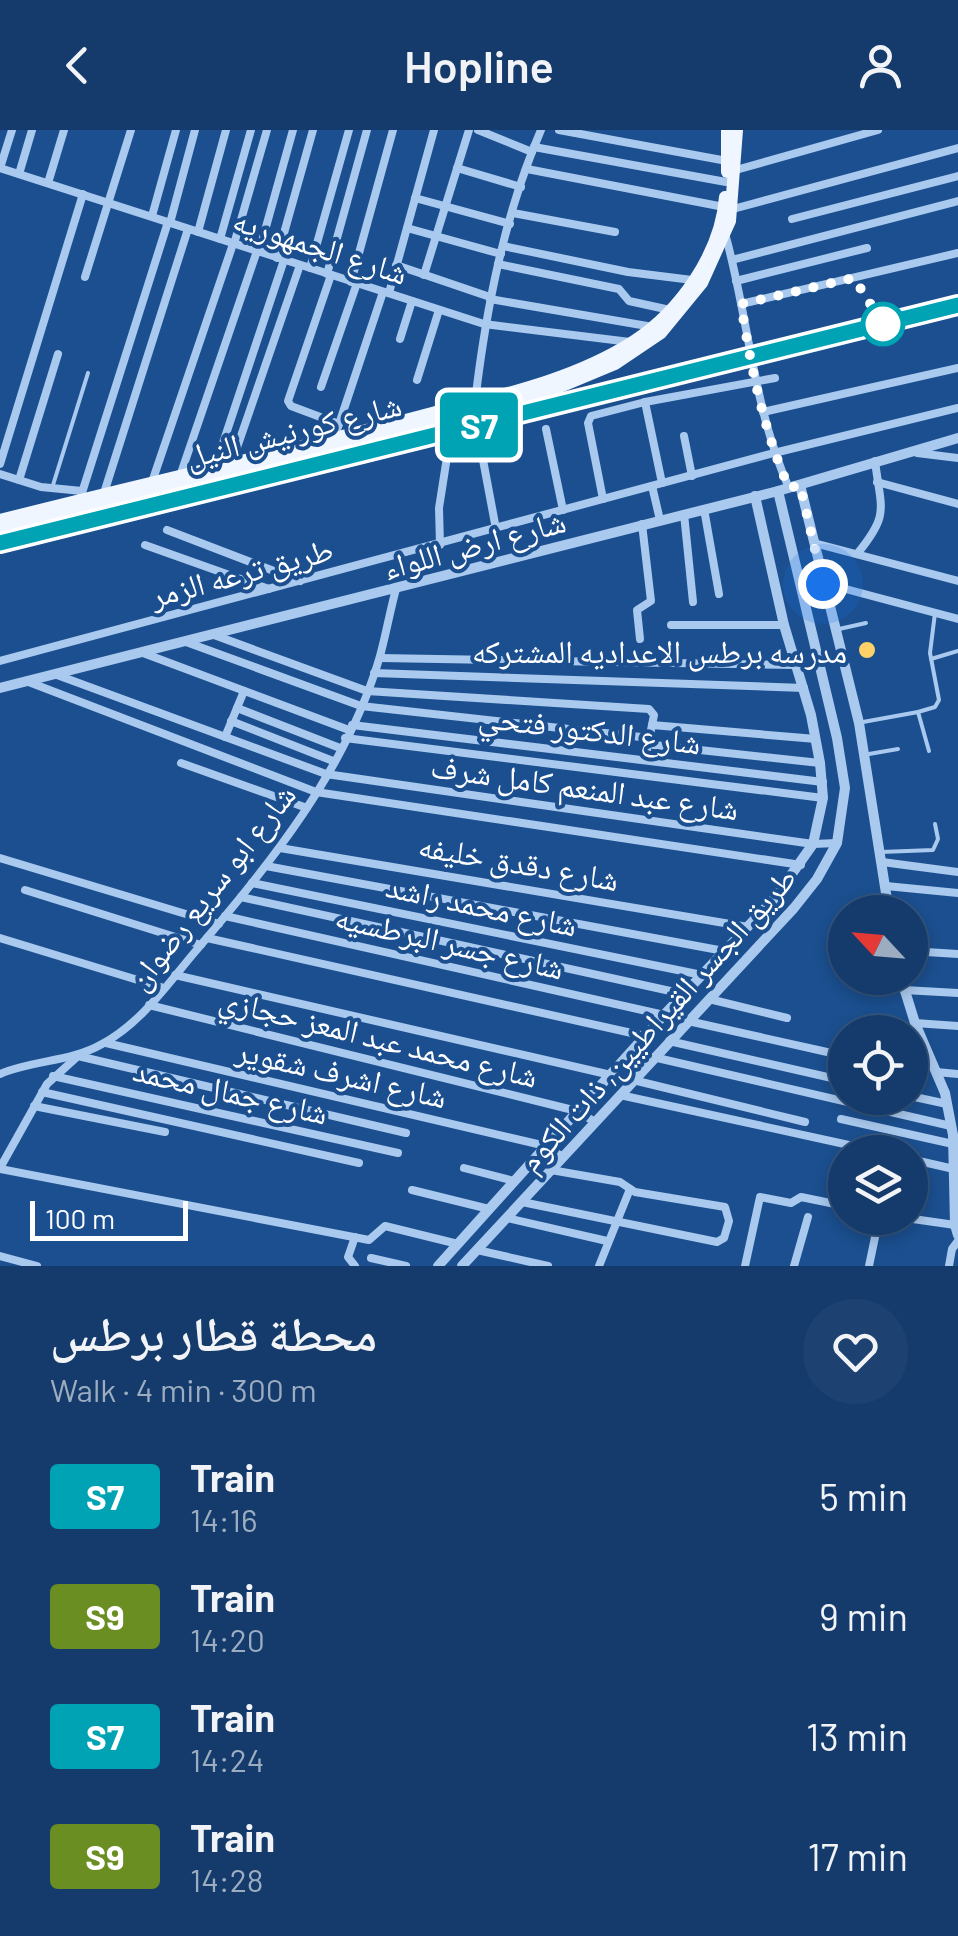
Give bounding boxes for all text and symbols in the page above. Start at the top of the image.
icon: back [50,38,105,93]
text: Hopline [404,38,554,92]
icon: person [853,38,908,93]
street label: شارع الجمهوريه [228,199,413,294]
unlabelled marker [862,303,904,345]
street label: شارع كورنيش النيل [181,384,406,477]
line badge: S7 [434,392,524,458]
text: S7 [460,404,498,446]
street label: شارع ارض اللواء [379,500,570,589]
street label: طريق ترعه الزمر [144,528,337,617]
your location [798,559,848,609]
place label: مدرسه برطس الاعداديه المشتركه [472,631,847,672]
marker: مدرسه برطس الاعداديه المشتركه [856,639,878,661]
street label: شارع الدكتور فتحي [476,696,703,769]
street label: شارع عبد المنعم كامل شرف [428,746,741,830]
street label: شارع ابو سريع رضوان [118,776,304,998]
street label: شارع دقدق خليفه [415,825,622,900]
street label: طريق الجسر القيراطيين, ذات الكوم [509,858,806,1181]
street label: شارع محمد راشد [382,865,581,946]
north arrow [828,895,928,995]
map controls [828,895,928,1235]
street label: شارع جسر البرطسيه [331,896,568,989]
street label: شارع محمد عبد المعز حجازي [214,978,542,1102]
button: locate [828,1015,928,1115]
street label: شارع اشرف شقوير [231,1029,451,1118]
street label: شارع جمال محمد [129,1049,332,1134]
button: layers [828,1135,928,1235]
scale bar [30,1196,188,1240]
text: 100 m [45,1201,115,1235]
button: heart [803,1299,908,1404]
text: محطة قطار برطس [50,1303,377,1361]
text: Walk · 4 min · 300 m [50,1370,317,1408]
text: Train [190,1454,275,1500]
text: 5 min [819,1473,908,1519]
text: S7 [86,1475,124,1517]
text: 14:16 [190,1500,257,1538]
text: Train [190,1574,275,1620]
text: 9 min [819,1593,908,1639]
text: S9 [85,1595,125,1637]
text: 14:20 [190,1620,265,1658]
text: Train [190,1694,275,1740]
text: 13 min [806,1713,908,1759]
text: S7 [86,1715,124,1757]
text: 14:24 [190,1740,264,1778]
text: Train [190,1814,275,1860]
text: 17 min [808,1833,908,1879]
text: S9 [85,1835,125,1877]
text: 14:28 [190,1860,264,1898]

